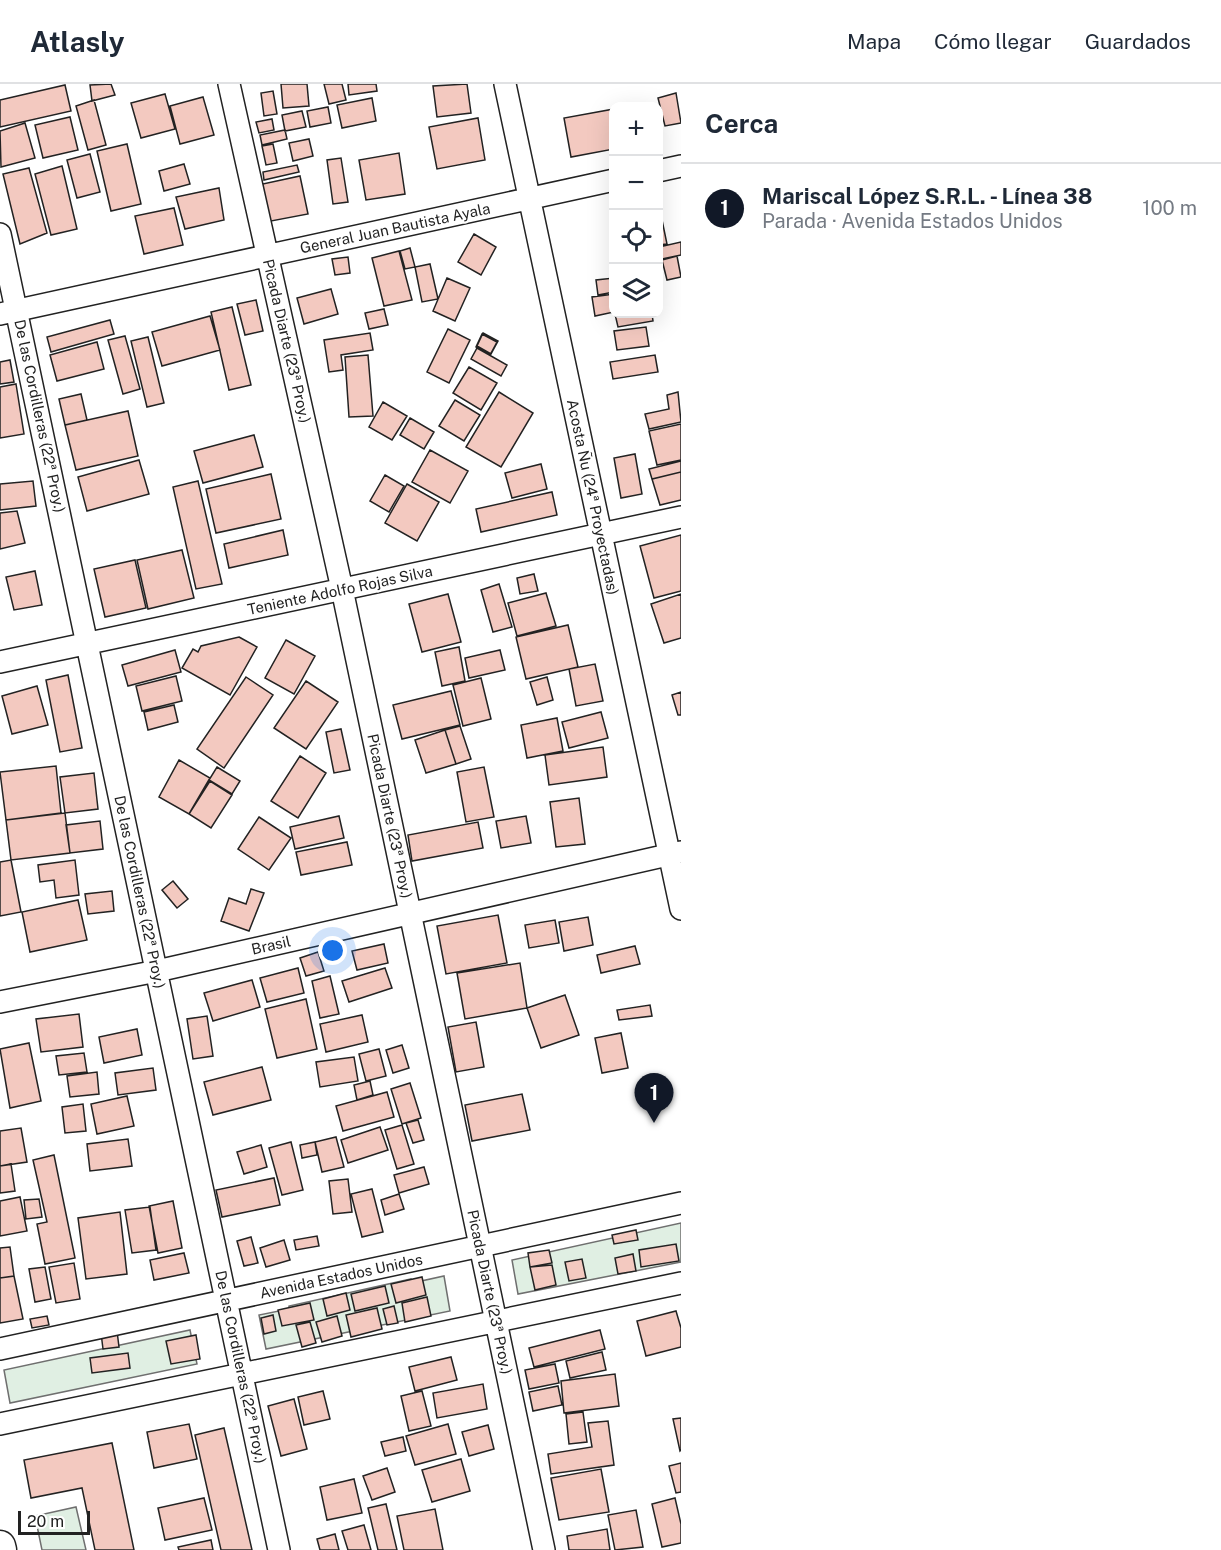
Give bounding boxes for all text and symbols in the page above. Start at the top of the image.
text: Atlasly [30,25,124,58]
text: Mapa [847,29,901,54]
text: Cómo llegar [934,29,1052,54]
text: Guardados [1085,29,1191,54]
map controls [609,102,663,318]
button: + [609,102,663,156]
text: Cerca [705,108,778,139]
button: − [609,156,663,210]
text: Mariscal López S.R.L. - Línea 38 [762,183,1092,209]
text: 1 [720,196,729,220]
text: 100 m [1142,196,1197,220]
street label: General Juan Bautista Ayala [298,199,492,257]
text: Parada · Avenida Estados Unidos [762,209,1063,233]
button: locate [609,210,663,264]
street label: Picada Diarte (23ª Proy.) [260,257,314,425]
button: layers [609,264,663,318]
street label: De las Cordilleras (22ª Proy.) [11,318,69,514]
street label: Acosta Ñu (24ª Proyectadas) [564,398,622,596]
street label: Teniente Adolfo Rojas Silva [246,562,434,618]
street label: Picada Diarte (23ª Proy.) [364,732,416,900]
street label: De las Cordilleras (22ª Proy.) [111,794,169,990]
street label: Brasil [250,932,292,958]
your location [318,936,347,965]
pin: 1 [634,1074,674,1123]
street label: Picada Diarte (23ª Proy.) [464,1208,516,1376]
street label: Avenida Estados Unidos [258,1250,424,1302]
street label: De las Cordilleras (22ª Proy.) [212,1269,270,1465]
scale bar [18,1508,90,1536]
text: 20 m [27,1512,64,1531]

